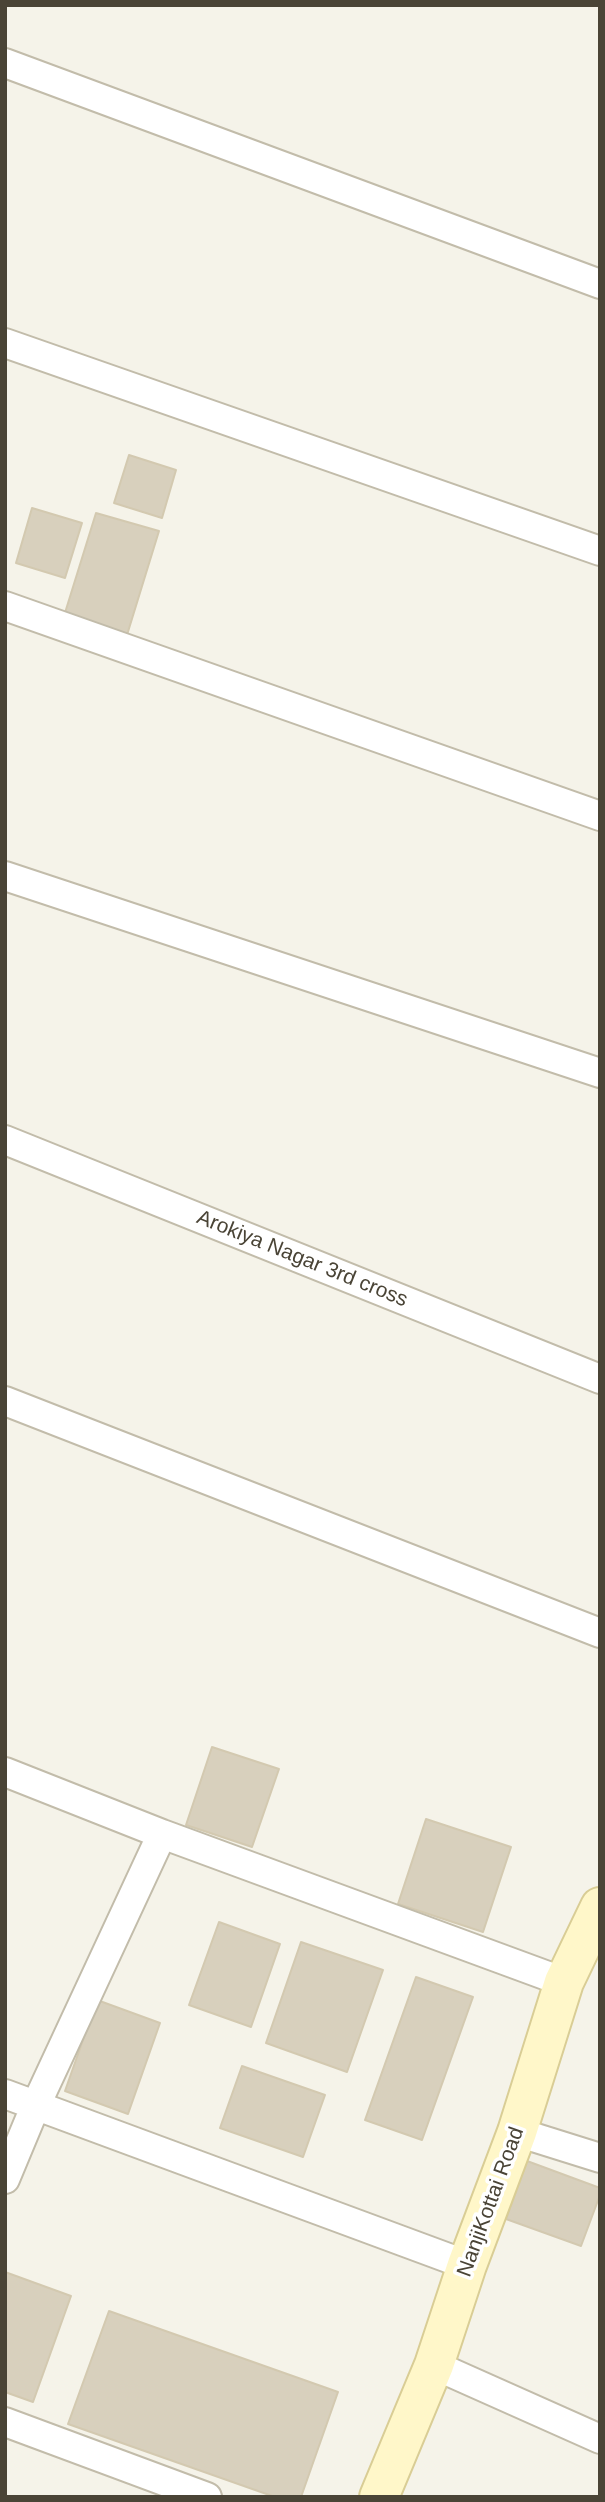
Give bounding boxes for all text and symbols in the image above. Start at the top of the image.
street label: Arokiya Nagar 3rd cross [193,1205,411,1313]
street label: NanjiKottai Road [452,2124,530,2280]

